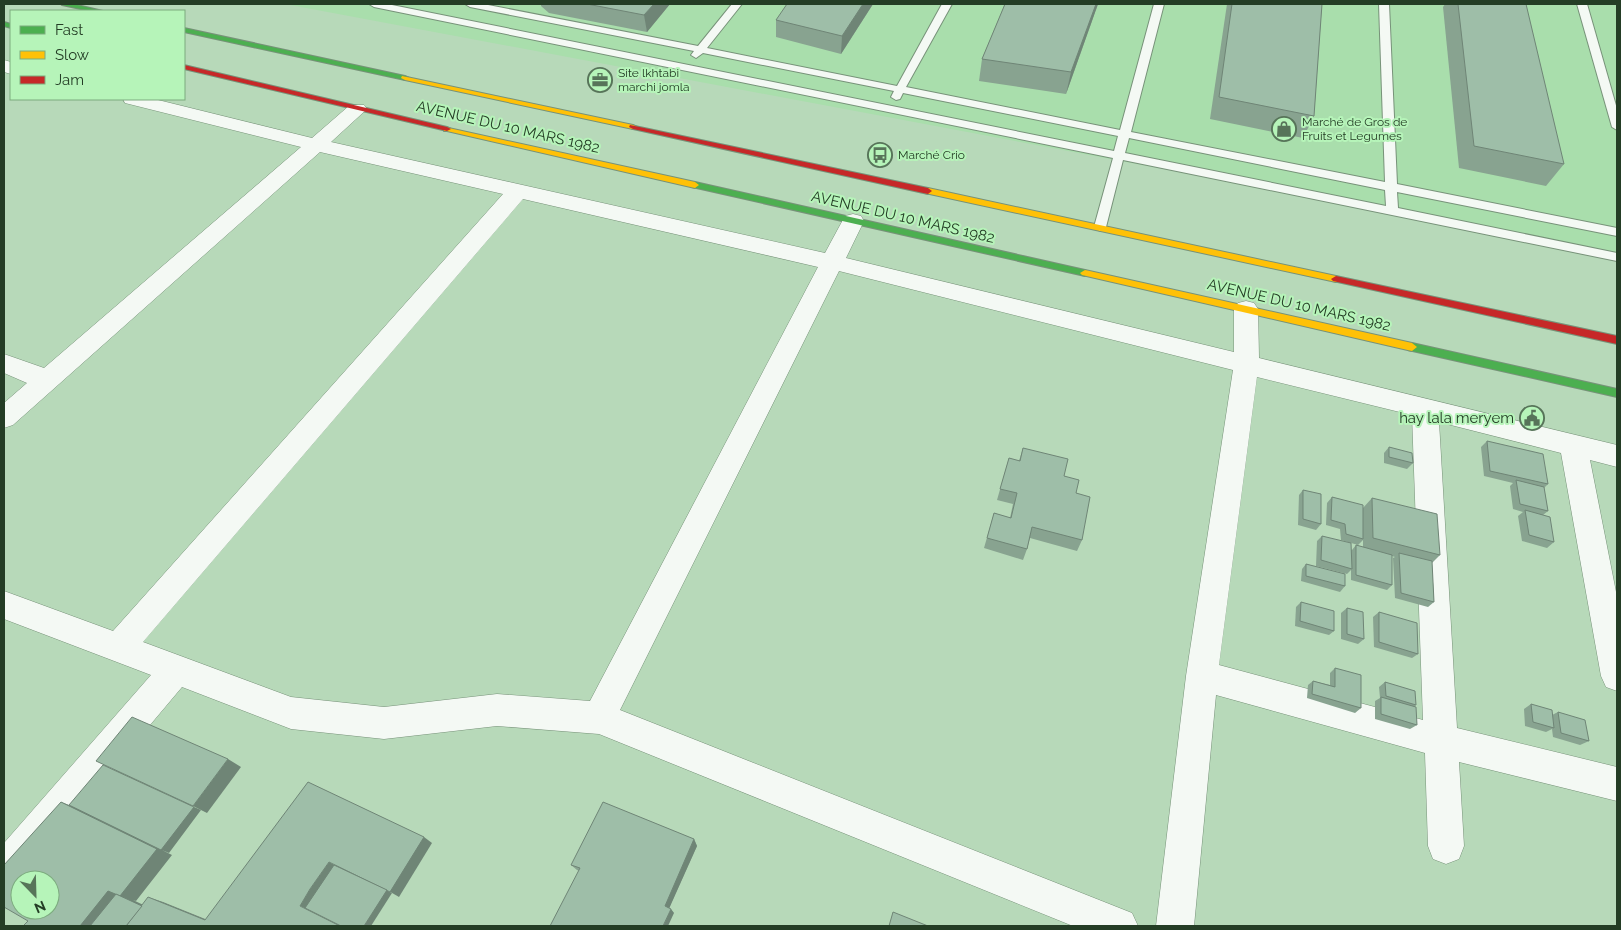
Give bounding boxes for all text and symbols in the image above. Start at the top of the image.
legend [10,10,185,100]
text: Fast [55,21,83,39]
text: Slow [55,46,89,64]
place label: Site lkhtabi marchi jomla [618,66,690,94]
office icon: Site lkhtabi marchi jomla [587,67,613,93]
text: Jam [55,71,84,89]
street label: AVENUE DU 10 MARS 1982 [415,97,602,157]
place label: Marché de Gros de Fruits et Legumes [1302,115,1407,143]
shop icon: Marché de Gros de Fruits et Legumes [1271,116,1297,142]
bus stop icon: Marché Crio [867,142,893,168]
place label: Marché Crio [898,148,965,162]
street label: AVENUE DU 10 MARS 1982 [810,187,997,247]
street label: AVENUE DU 10 MARS 1982 [1206,275,1393,335]
public building icon: hay lala meryem [1519,405,1545,431]
place label: hay lala meryem [1399,409,1514,427]
north arrow [10,870,60,920]
text: N [32,898,48,916]

